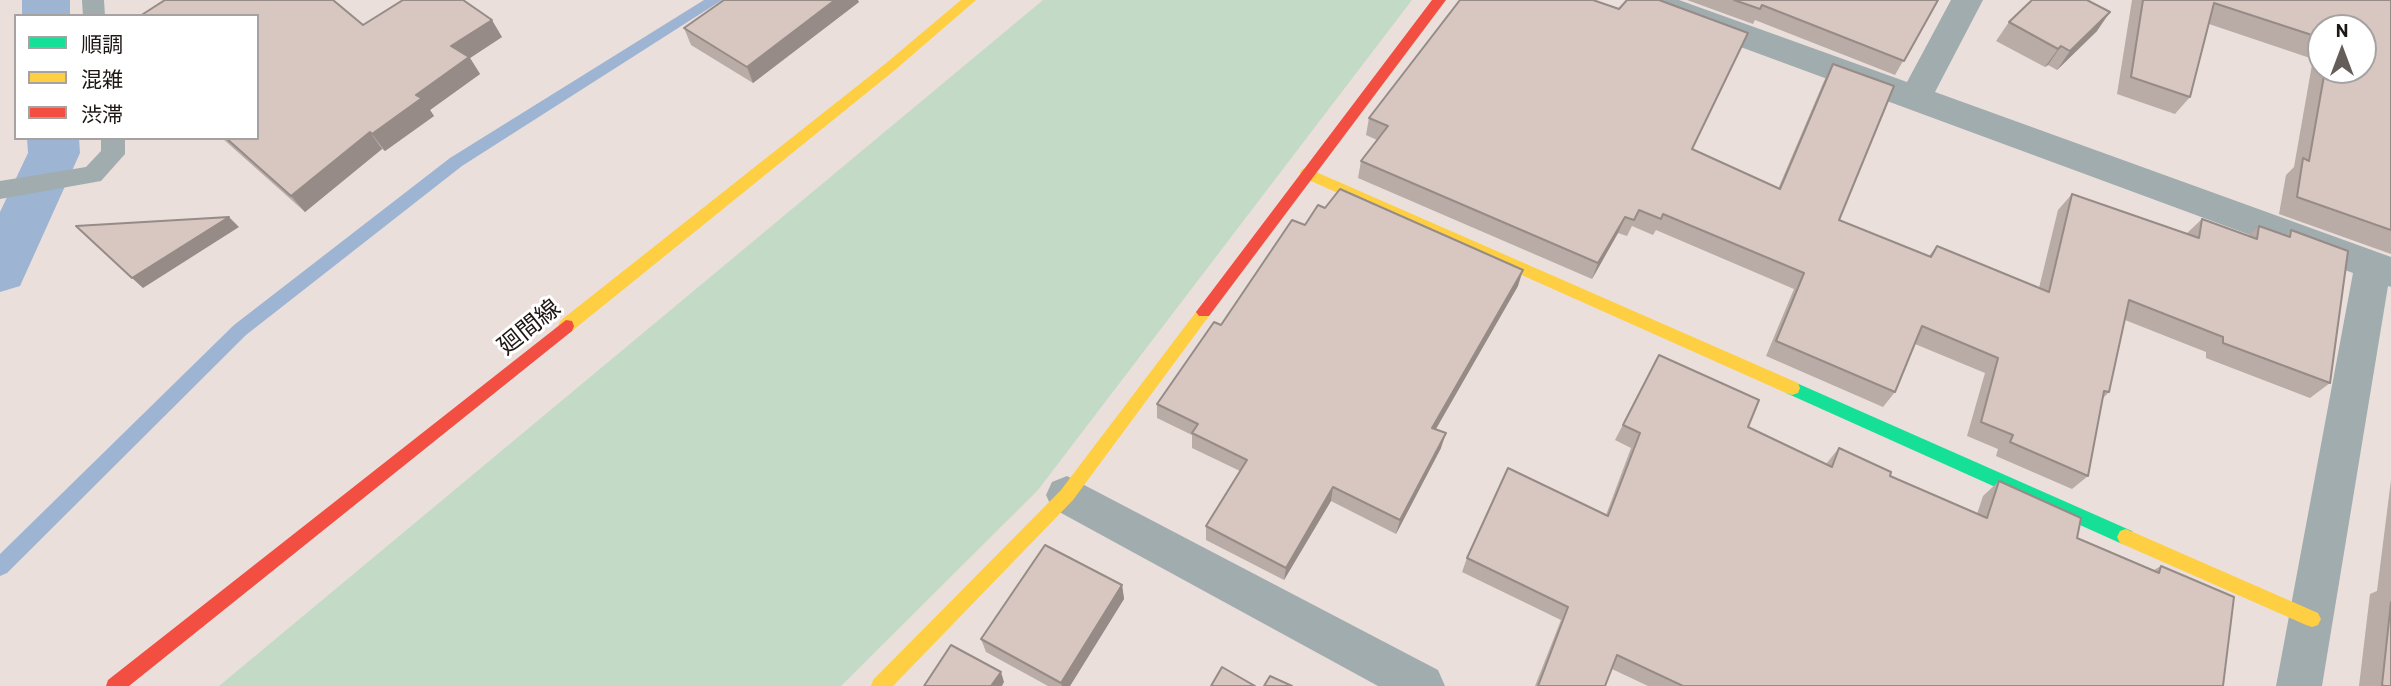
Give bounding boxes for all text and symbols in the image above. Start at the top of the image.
legend [14,14,259,140]
north arrow [2307,14,2377,84]
text: N [2336,18,2348,41]
text: 順調 [81,31,123,56]
text: 混雑 [81,66,123,91]
text: 渋滞 [81,101,123,126]
street label: 廻間線 [492,293,566,361]

